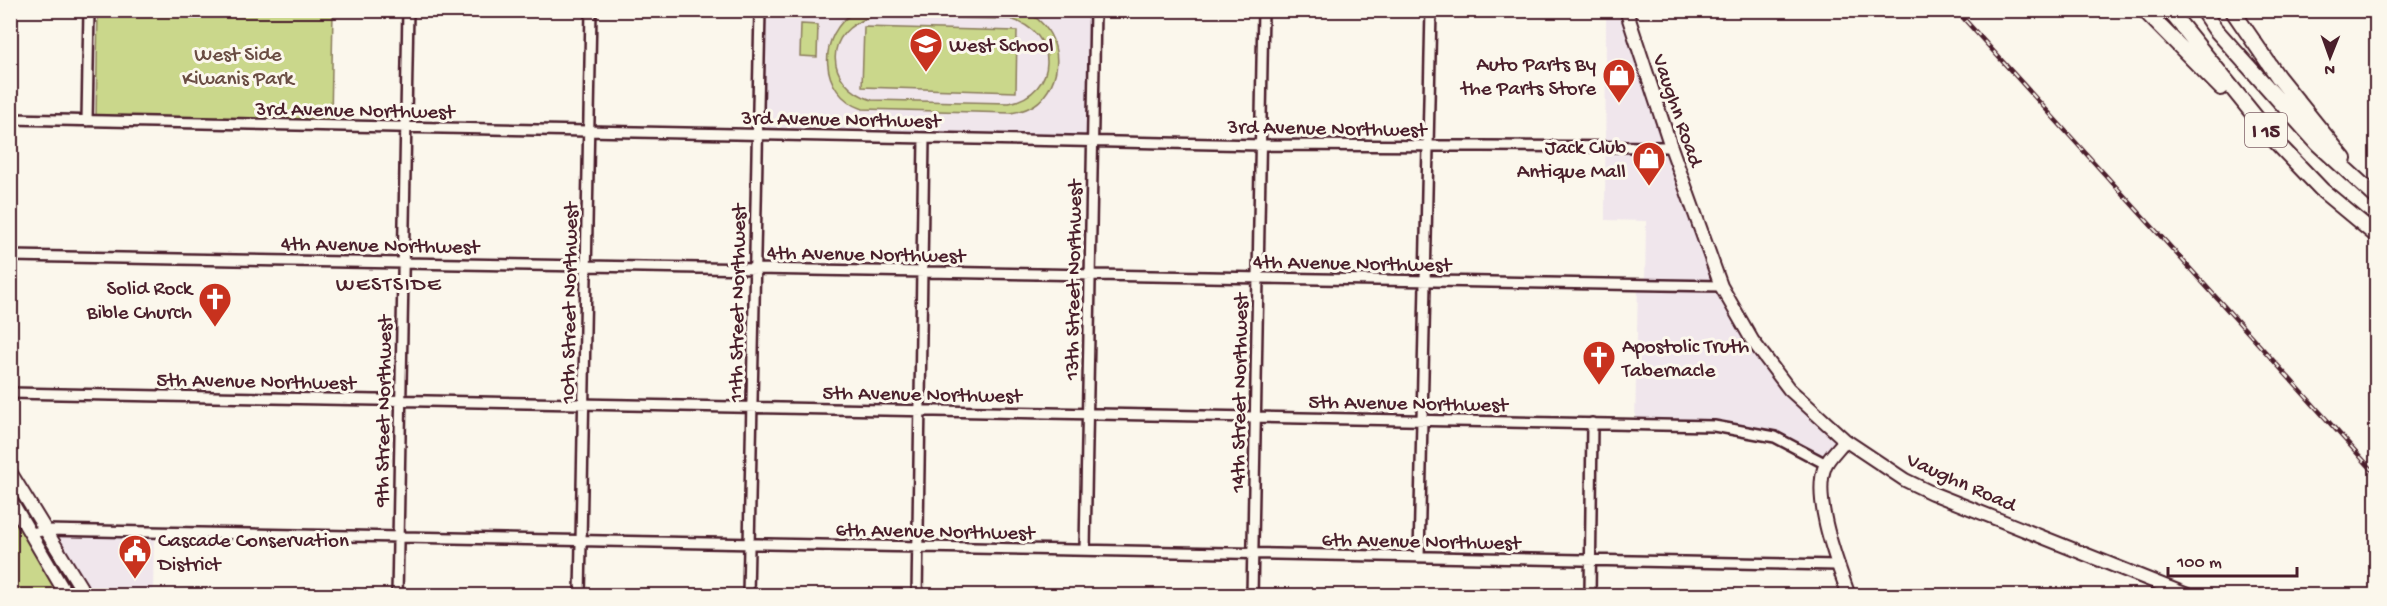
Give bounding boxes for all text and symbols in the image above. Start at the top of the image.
school or university icon: West School [908,26,944,73]
north arrow [2300,27,2360,87]
place label: West School [949,35,1054,60]
park label: West Side Kiwanis Park [182,44,296,93]
street label: Vaughn Road [1644,51,1707,172]
place label: Auto Parts By the Parts Store [1459,54,1597,103]
shop icon: Auto Parts By the Parts Store [1601,57,1637,104]
text: N [2324,59,2335,78]
street label: 3rd Avenue Northwest [254,98,457,127]
street label: 3rd Avenue Northwest [740,107,943,136]
road number: I 15 [2245,113,2287,147]
street label: 3rd Avenue Northwest [1226,116,1429,145]
place label: Jack Club Antique Mall [1517,137,1626,186]
shop icon: Jack Club Antique Mall [1631,140,1667,187]
street label: 13th Street Northwest [1061,177,1090,382]
street label: 10th Street Northwest [557,200,586,405]
street label: 11th Street Northwest [725,201,754,403]
street label: 4th Avenue Northwest [281,233,482,262]
street label: 4th Avenue Northwest [767,242,968,271]
street label: 4th Avenue Northwest [1253,251,1454,280]
district label: WESTSIDE [336,273,442,299]
place label: Solid Rock Bible Church [86,278,195,327]
church icon: Solid Rock Bible Church [197,281,233,328]
street label: 14th Street Northwest [1227,291,1256,494]
street label: 9th Street Northwest [371,313,400,508]
place label: Apostolic Truth Tabernacle [1621,336,1749,385]
church icon: Apostolic Truth Tabernacle [1581,339,1617,386]
street label: 5th Avenue Northwest [156,369,358,398]
street label: 5th Avenue Northwest [822,382,1024,411]
street label: 5th Avenue Northwest [1308,391,1510,420]
street label: Vaughn Road [1901,449,2021,520]
street label: 6th Avenue Northwest [835,519,1037,548]
street label: 6th Avenue Northwest [1321,529,1523,558]
place label: Cascade Conservation District [156,530,349,579]
public building icon: Cascade Conservation District [117,533,153,580]
scale bar [2168,540,2297,578]
text: 100 m [2176,553,2222,574]

